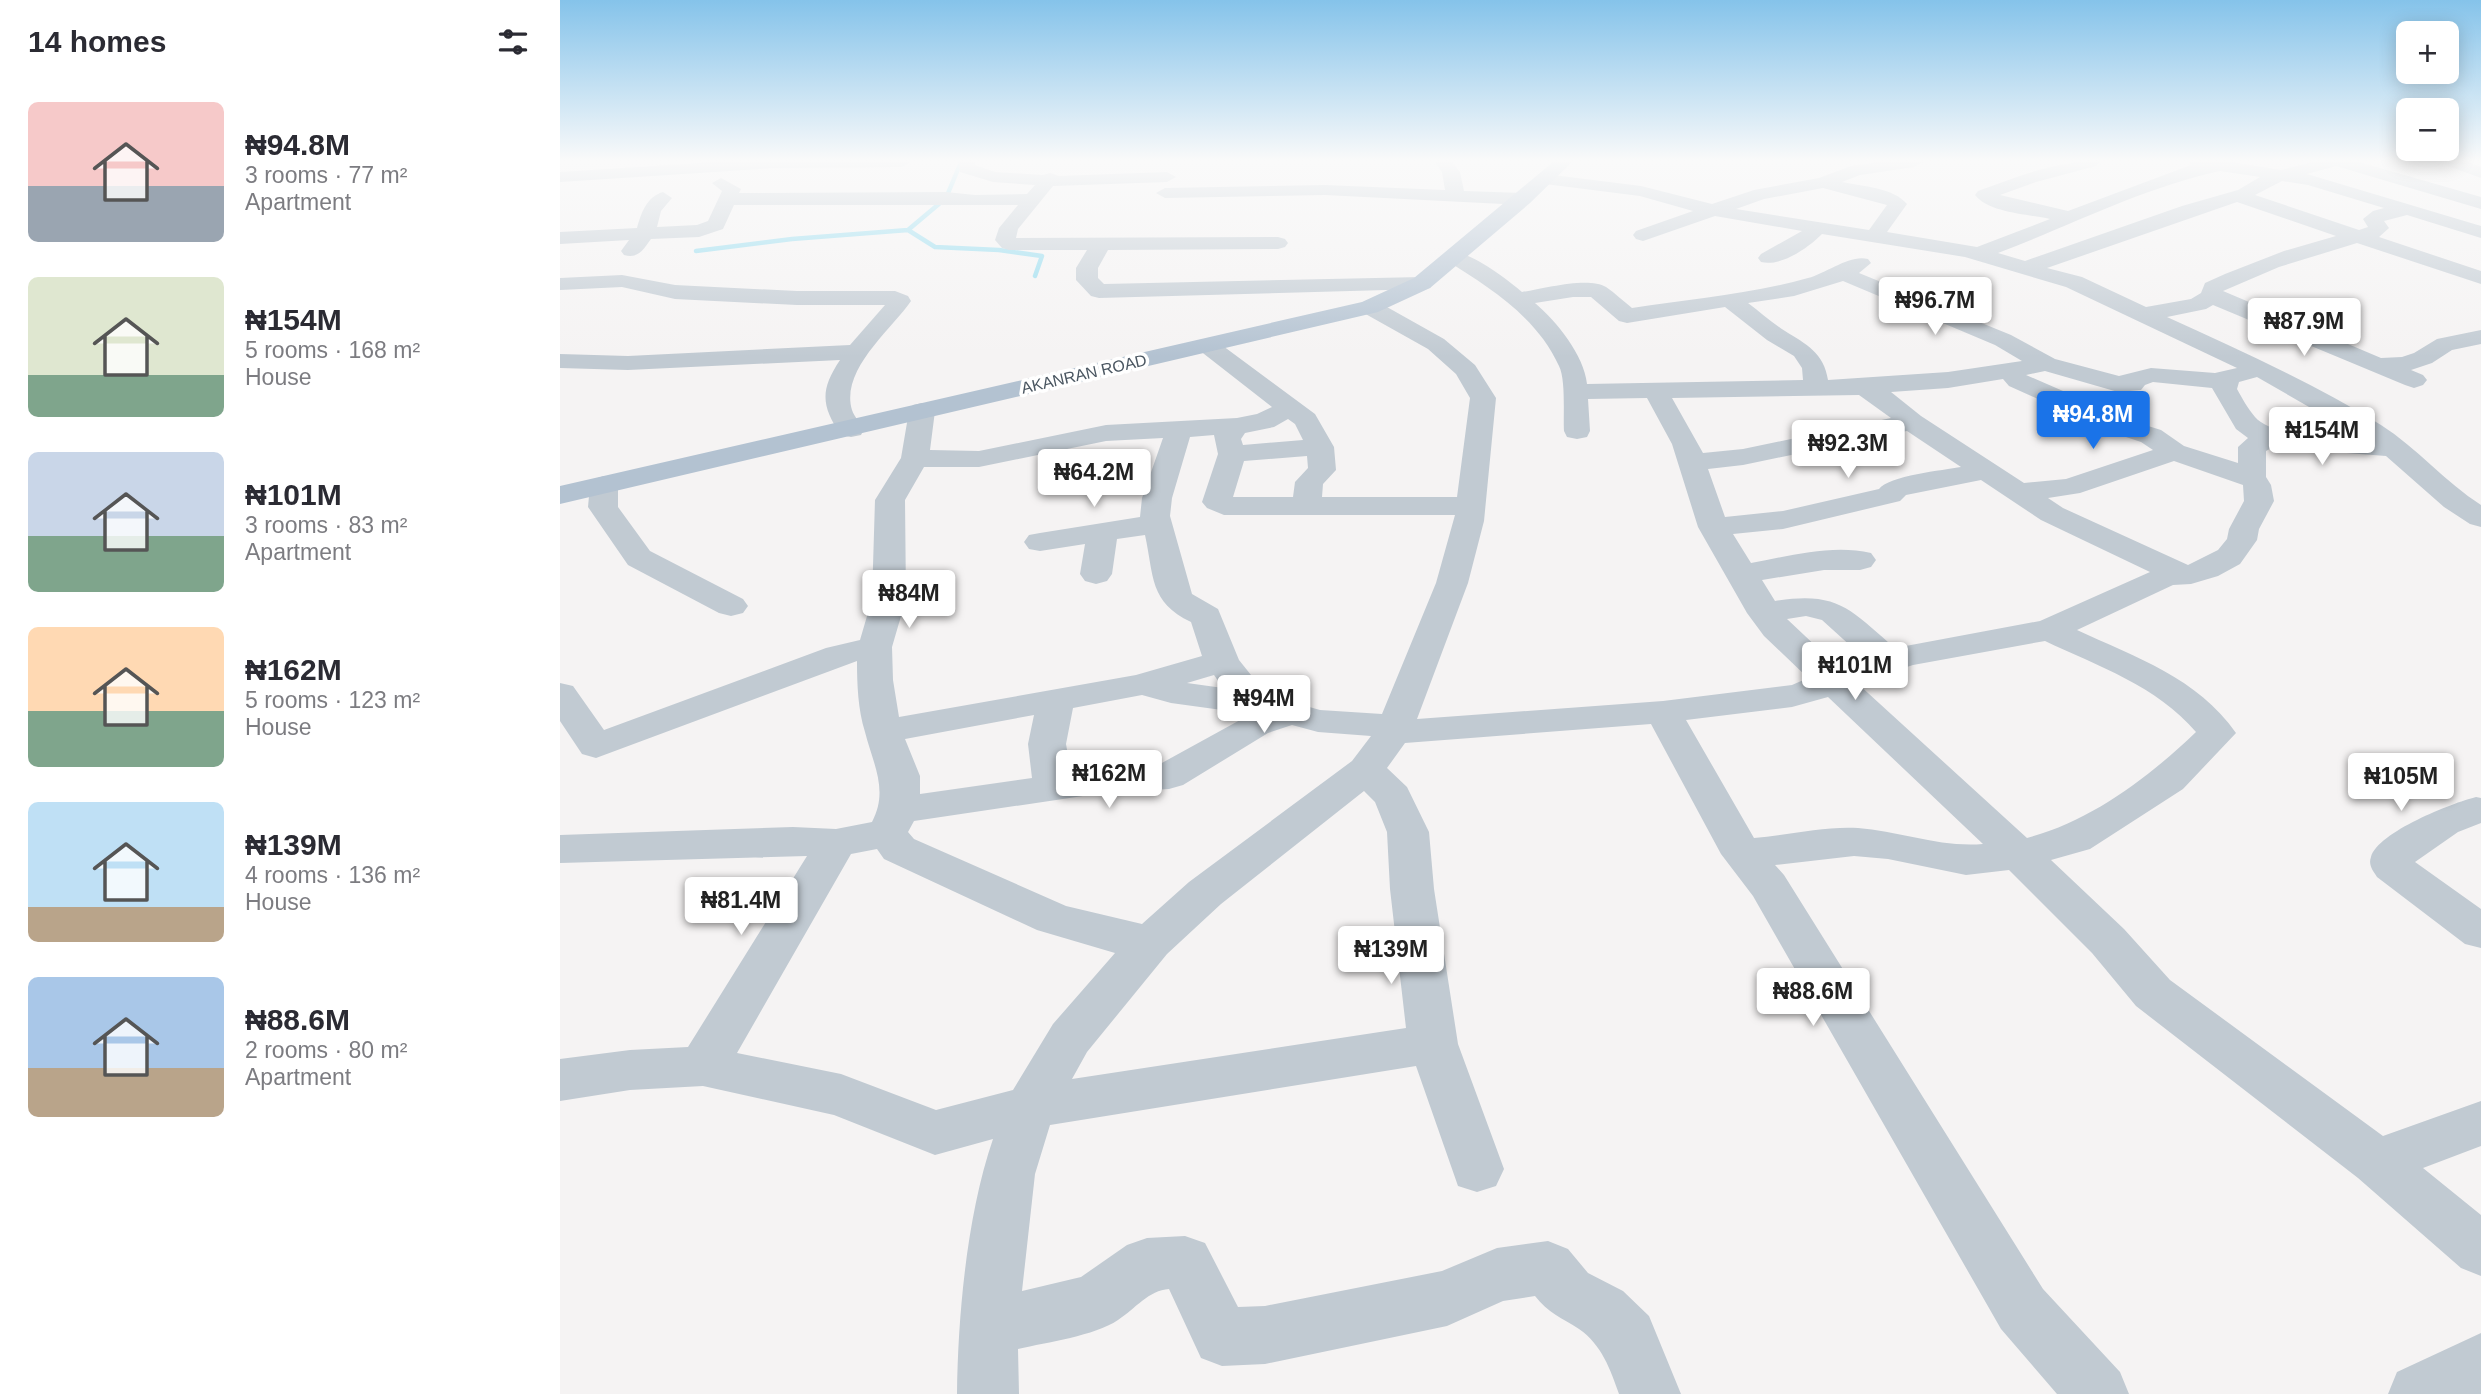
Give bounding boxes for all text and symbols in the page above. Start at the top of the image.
map controls [2396,21,2459,161]
button: + [2396,21,2459,84]
icon: filters [494,23,532,61]
text: 14 homes [28,25,166,58]
button: − [2396,98,2459,161]
text: ₦94.8M [245,128,350,161]
icon: home [84,130,168,214]
text: 3 rooms · 77 m² [245,162,407,188]
text: Apartment [245,189,351,215]
pin: ₦96.7M [1878,278,1992,337]
text: ₦96.7M [1895,287,1975,313]
pin: ₦87.9M [2247,298,2361,358]
text: ₦154M [245,303,342,336]
icon: home [84,305,168,389]
text: ₦87.9M [2264,308,2344,334]
text: 5 rooms · 168 m² [245,337,420,363]
street label: AKANRAN ROAD [1020,351,1148,397]
text: House [245,364,311,390]
pin: ₦94.8M [2036,392,2150,451]
text: ₦94.8M [2053,401,2133,427]
pin: ₦154M [2273,407,2371,467]
text: ₦154M [2285,417,2359,443]
pin: ₦92.3M [1791,420,1905,480]
text: ₦92.3M [1808,430,1888,456]
pin: ₦64.2M [1037,449,1151,509]
text: ₦64.2M [1054,459,1134,485]
text: ₦101M [245,478,342,511]
icon: home [84,480,168,564]
text: 3 rooms · 83 m² [245,512,407,538]
text: Apartment [245,539,351,565]
pin: ₦84M [868,570,950,630]
text: ₦84M [878,580,940,606]
pin: ₦101M [1806,642,1904,702]
text: ₦101M [1818,652,1892,678]
text: ₦162M [245,653,342,686]
icon: home [84,655,168,739]
pin: ₦94M [1223,676,1305,735]
text: ₦94M [1233,685,1295,711]
text: 5 rooms · 123 m² [245,687,420,713]
text: House [245,714,311,740]
pin: ₦162M [1060,750,1158,810]
pin: ₦105M [2352,754,2450,813]
text: ₦162M [1072,760,1146,786]
text: ₦105M [2364,763,2438,789]
text: ₦139M [245,828,342,861]
icon: home [84,830,168,914]
text: 4 rooms · 136 m² [245,862,420,888]
pin: ₦81.4M [684,878,798,937]
text: ₦81.4M [701,887,781,913]
text: House [245,889,311,915]
pin: ₦139M [1342,926,1440,986]
text: ₦139M [1354,936,1428,962]
pin: ₦88.6M [1756,968,1870,1028]
text: ₦88.6M [1773,978,1853,1004]
text: ₦88.6M [245,1003,350,1036]
icon: home [84,1005,168,1089]
text: 2 rooms · 80 m² [245,1037,407,1063]
text: Apartment [245,1064,351,1090]

